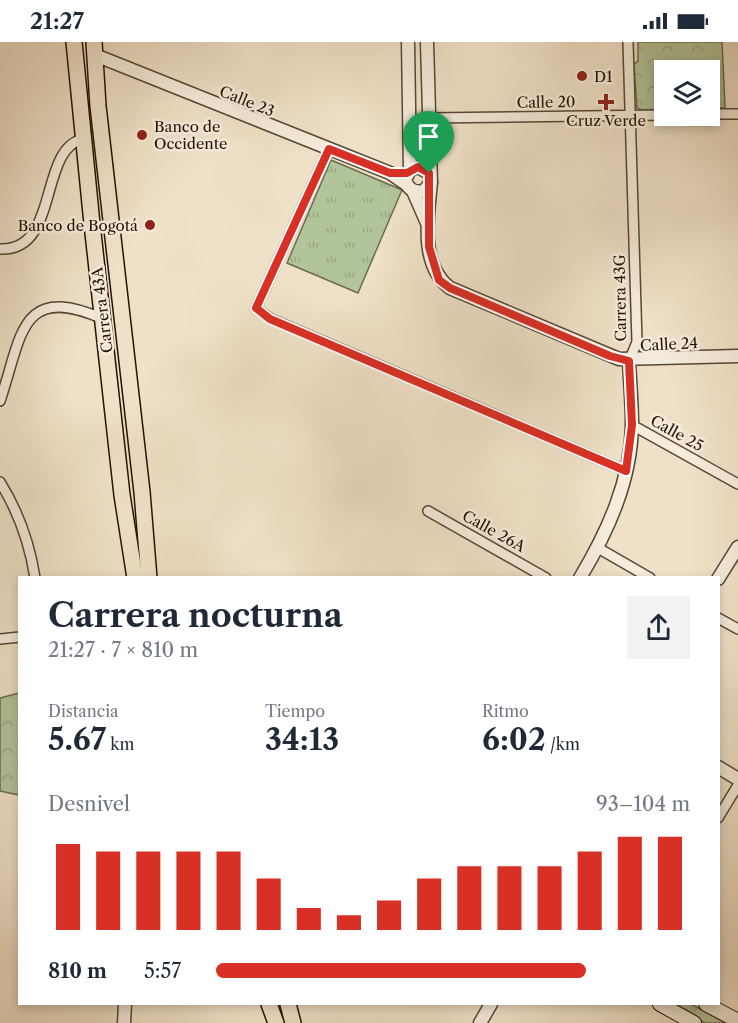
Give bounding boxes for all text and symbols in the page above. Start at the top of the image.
text: 21:27 [30,8,84,35]
map controls [654,60,720,126]
button: layers [654,60,720,126]
place label: D1 [594,67,613,86]
marker: D1 [575,69,589,83]
street label: Calle 23 [217,81,277,121]
street label: Calle 20 [516,92,576,112]
marker: Cruz Verde [599,95,613,109]
pin [403,111,454,173]
place label: Cruz Verde [566,111,646,130]
place label: Banco de Occidente [154,117,227,153]
icon: arrive [412,120,445,153]
marker: Banco de Occidente [135,128,149,142]
place label: Banco de Bogotá [18,216,138,235]
marker: Banco de Bogotá [143,218,157,232]
street label: Carrera 43G [610,254,630,342]
street label: Carrera 43A [87,265,117,354]
street label: Calle 24 [639,333,699,355]
street label: Calle 25 [647,411,707,455]
street label: Calle 26A [459,506,530,557]
text: Carrera nocturna [48,595,343,636]
button: share [627,596,690,659]
text: 21:27 · 7 × 810 m [48,638,198,662]
text: Distancia [48,701,119,721]
text: Tiempo [265,701,325,721]
text: Ritmo [482,701,529,721]
text: 5.67 [48,721,106,758]
text: 34:13 [265,721,339,758]
text: 6:02 [482,721,546,758]
text: km [106,734,135,754]
text: /km [546,734,580,754]
text: Desnivel [48,792,130,816]
text: 93–104 m [596,792,690,816]
text: 810 m [48,959,107,983]
text: 5:57 [144,959,181,983]

